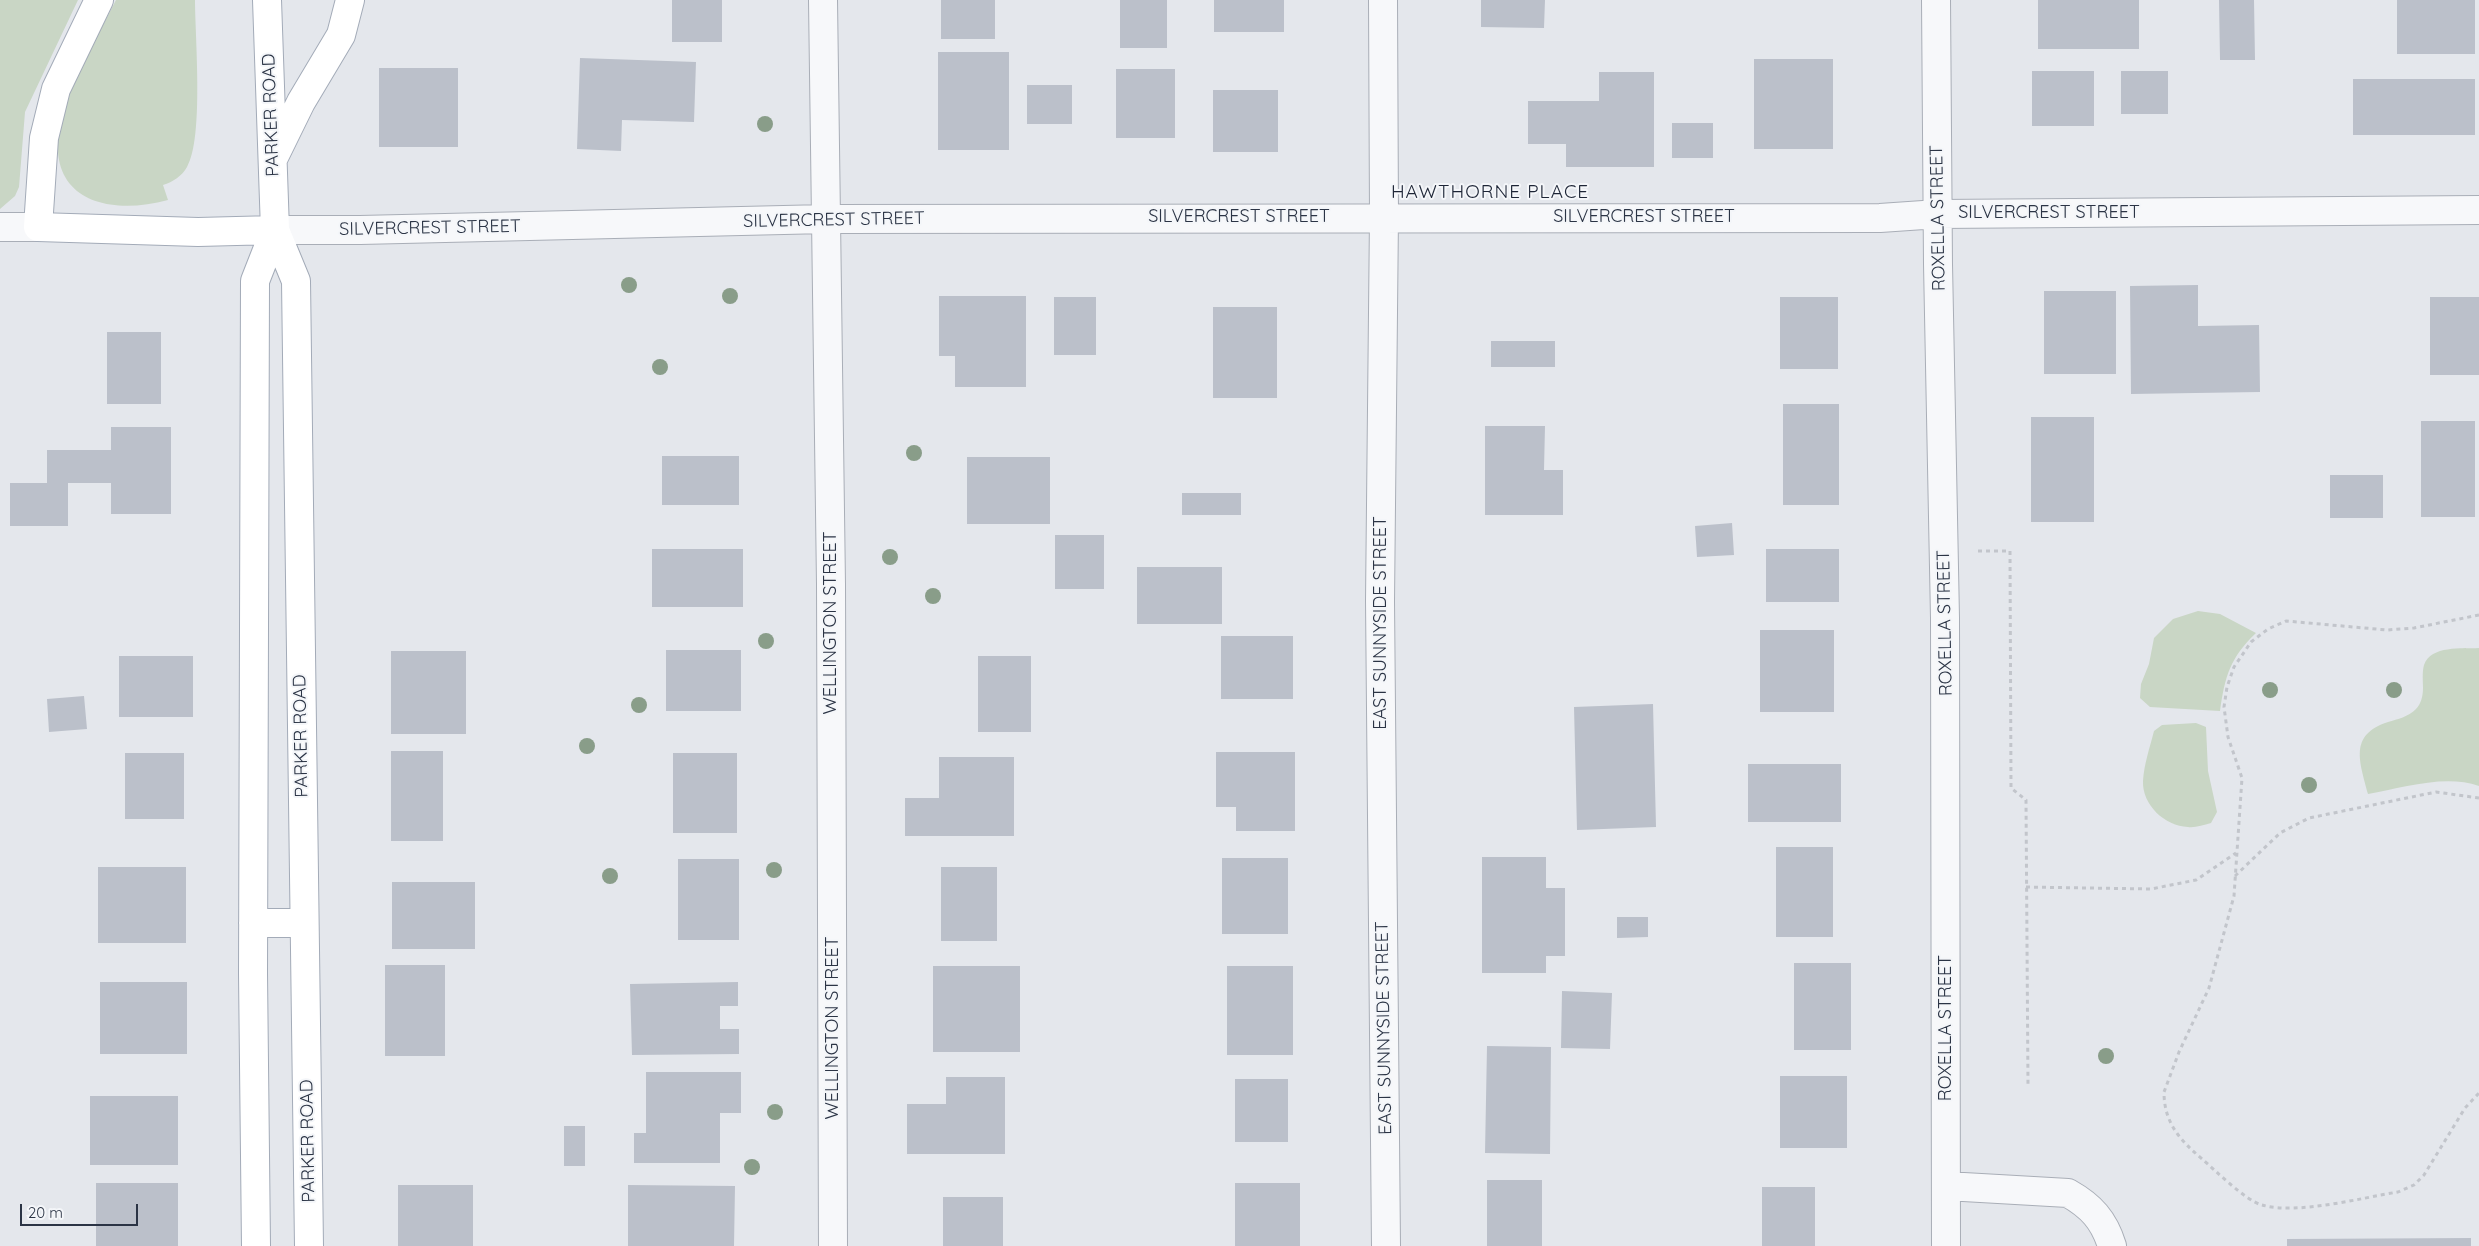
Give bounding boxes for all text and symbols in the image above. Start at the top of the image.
street label: PARKER ROAD [258,53,284,177]
street label: ROXELLA STREET [1926,145,1950,291]
district label: HAWTHORNE PLACE [1389,181,1591,203]
street label: SILVERCREST STREET [1958,202,2140,224]
street label: SILVERCREST STREET [1148,206,1330,228]
street label: SILVERCREST STREET [1553,206,1735,228]
street label: SILVERCREST STREET [743,208,925,232]
street label: SILVERCREST STREET [339,216,521,240]
street label: EAST SUNNYSIDE STREET [1370,516,1392,730]
street label: WELLINGTON STREET [820,531,842,715]
street label: ROXELLA STREET [1933,550,1957,696]
street label: PARKER ROAD [289,674,313,798]
street label: EAST SUNNYSIDE STREET [1371,921,1397,1135]
street label: WELLINGTON STREET [822,936,844,1120]
street label: ROXELLA STREET [1935,955,1957,1101]
street label: PARKER ROAD [296,1079,320,1203]
scale bar [22,1194,140,1226]
text: 20 m [28,1203,63,1222]

